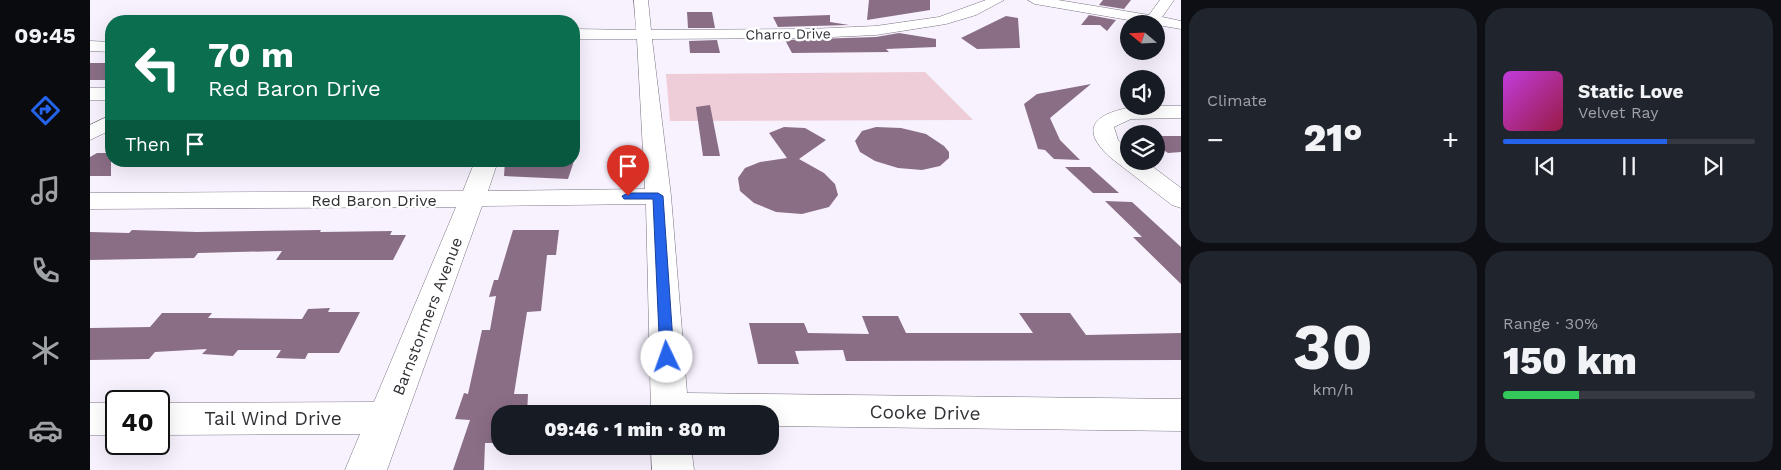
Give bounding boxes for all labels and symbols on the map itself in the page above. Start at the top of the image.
north arrow [1120,15,1165,60]
street label: Charro Drive [745,25,831,43]
pin [607,145,649,196]
street label: Red Baron Drive [311,191,437,210]
street label: Barnstormers Avenue [389,234,466,398]
position arrow [640,330,692,382]
speed limit sign: 40 [105,390,170,455]
street label: Cooke Drive [869,400,981,425]
street label: Tail Wind Drive [204,407,342,430]

